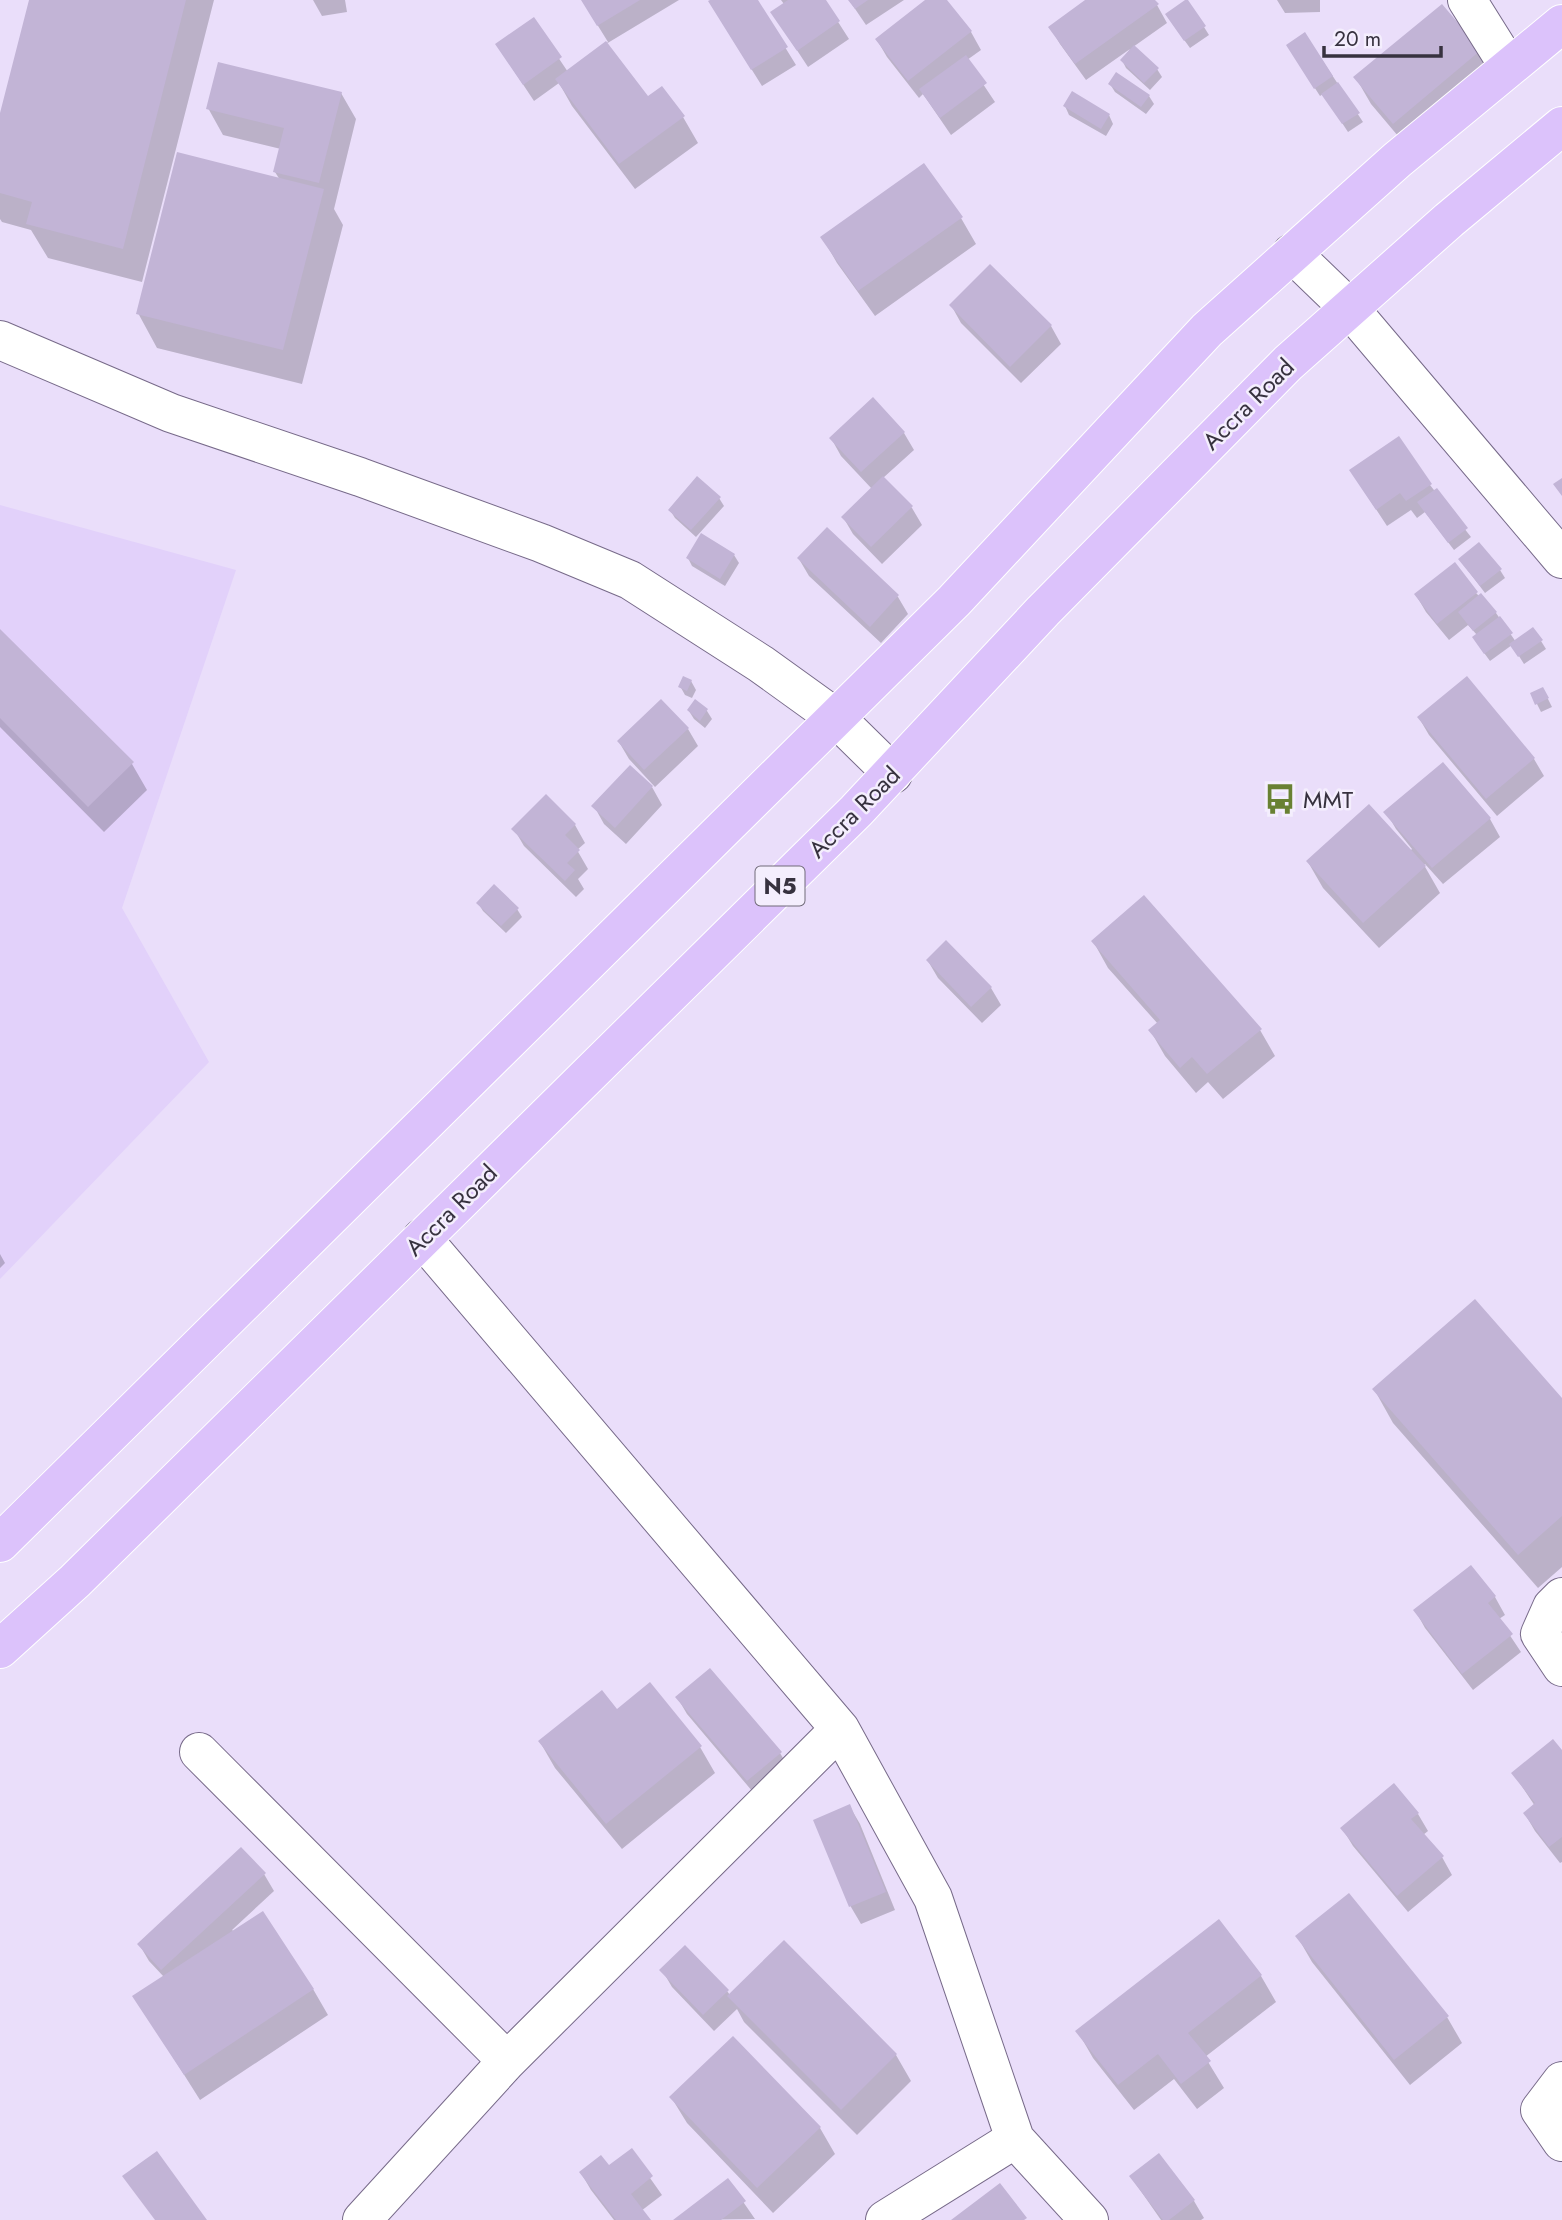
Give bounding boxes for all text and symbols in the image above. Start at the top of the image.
scale bar [1324,14,1441,58]
text: 20 m [1334,24,1381,54]
street label: Accra Road [1194,350,1302,458]
street label: Accra Road [800,758,908,866]
bus stop icon: MMT [1263,782,1297,816]
place label: MMT [1303,782,1353,817]
road number: N5 [756,866,804,906]
street label: Accra Road [397,1156,505,1264]

